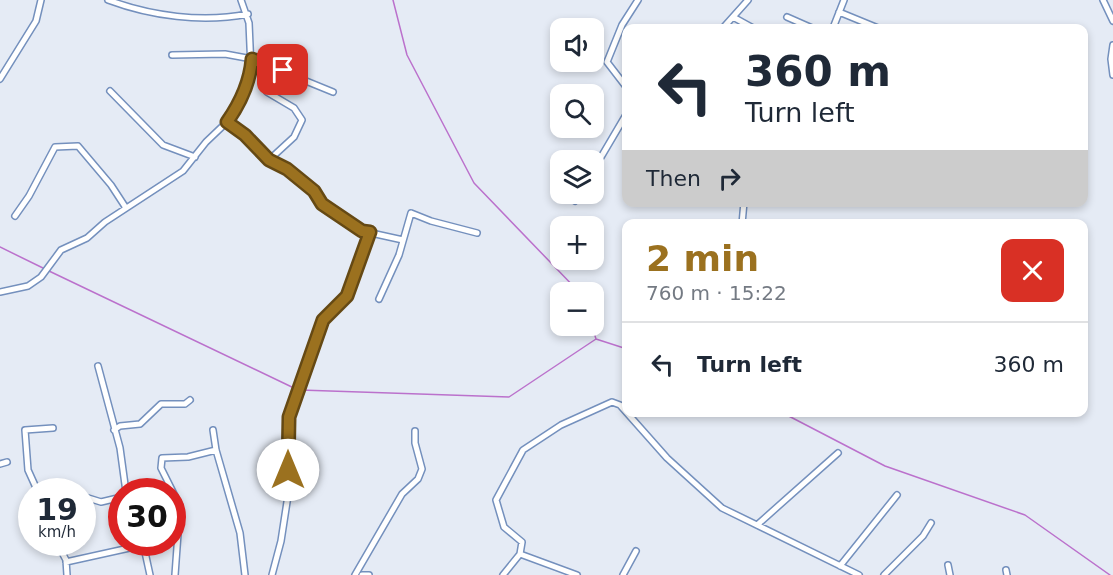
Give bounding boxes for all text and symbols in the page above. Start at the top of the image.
map controls [550,18,604,336]
button: sound [550,18,604,72]
pin [257,44,308,95]
text: 360 m [745,47,891,96]
icon: left [646,48,724,126]
icon: arrive [266,53,299,86]
button: search [550,84,604,138]
text: Turn left [745,97,855,128]
button: layers [550,150,604,204]
icon: right [713,162,746,195]
text: Then [646,166,701,191]
button: + [550,216,604,270]
text: 2 min [646,238,759,279]
button: close [1001,239,1064,302]
text: 760 m · 15:22 [646,281,787,305]
button: − [550,282,604,336]
icon: left [646,348,679,381]
text: Turn left [697,352,802,377]
text: 360 m [994,352,1064,377]
position arrow [256,438,320,502]
speed limit sign: 30 [108,478,186,556]
text: 19 [36,492,78,527]
text: km/h [38,523,76,541]

